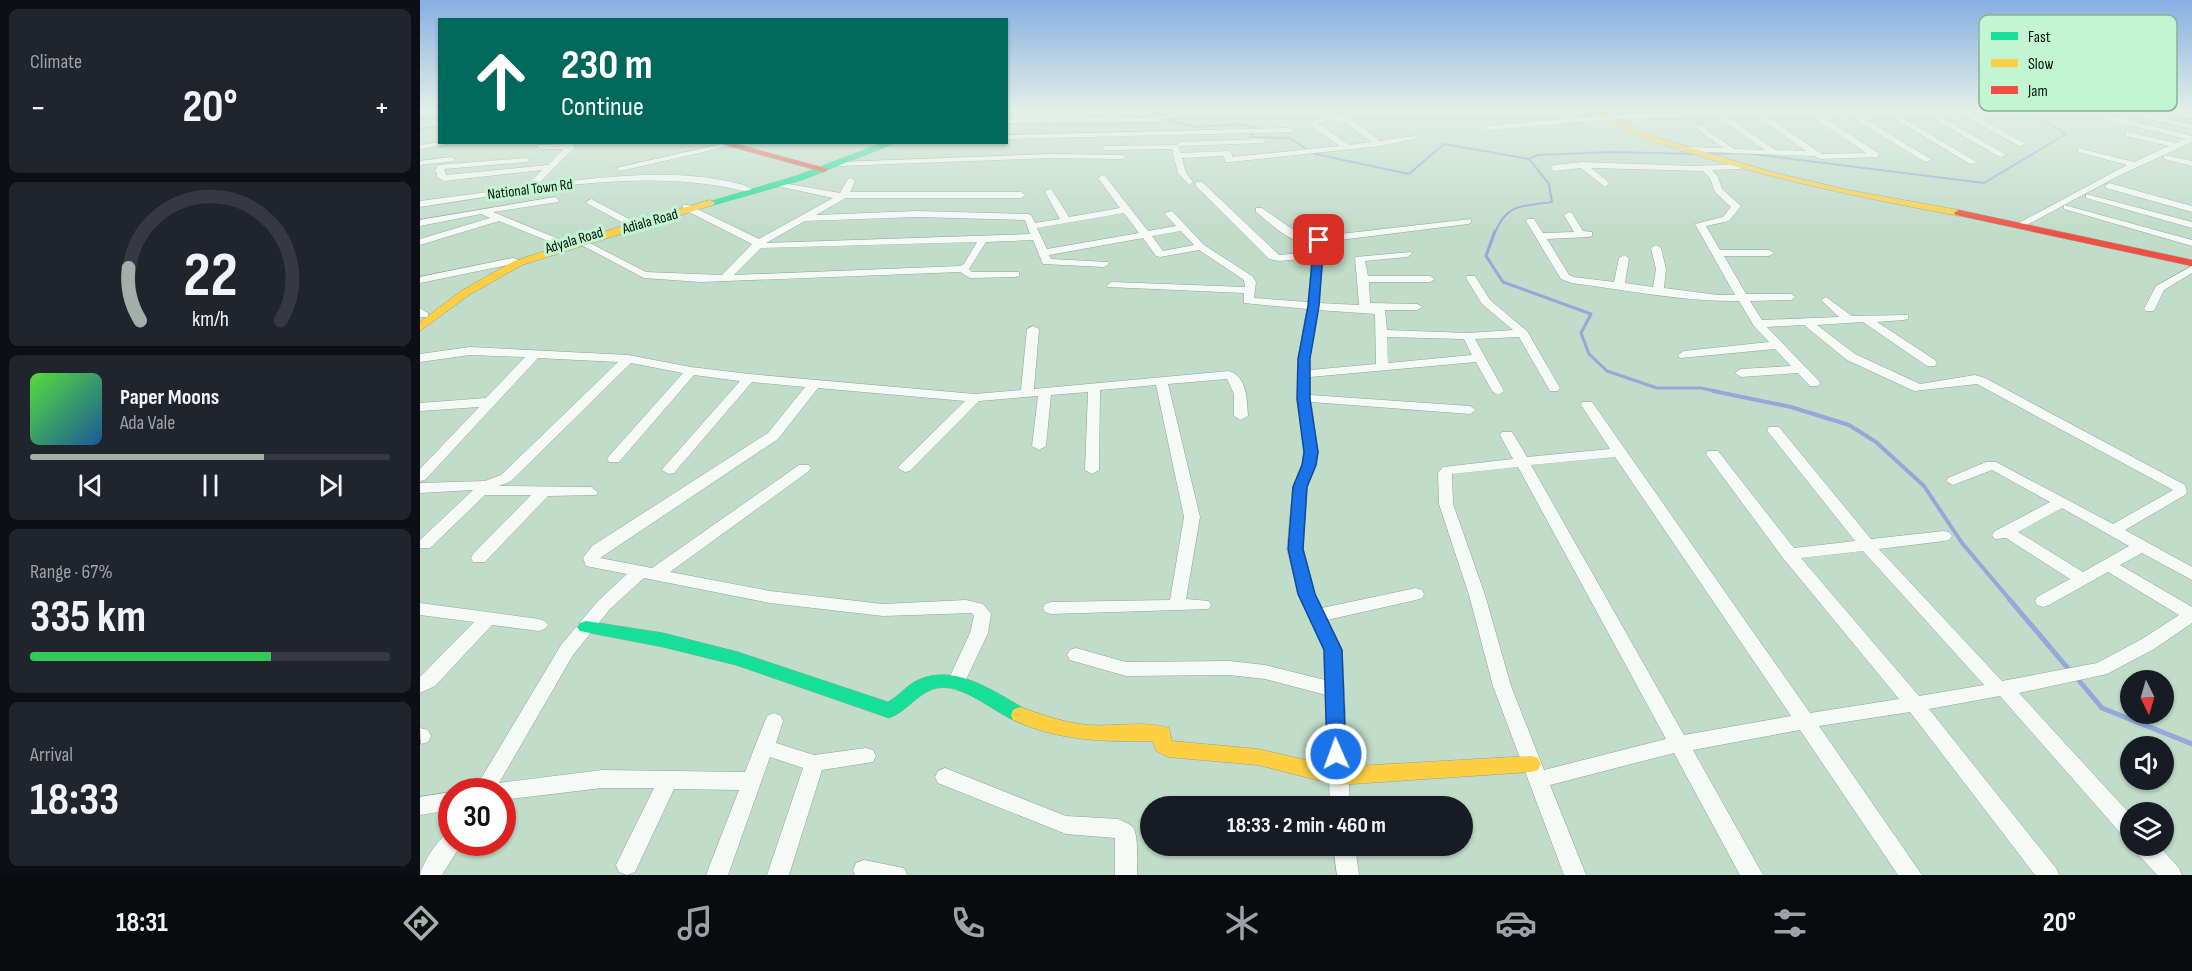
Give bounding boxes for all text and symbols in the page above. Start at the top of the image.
legend [1979,15,2177,111]
text: Fast [2028,28,2051,47]
text: 230 m [561,40,653,91]
icon: ahead [462,42,540,120]
text: Climate [30,50,82,74]
text: Slow [2028,55,2053,74]
text: 20° [182,80,238,135]
text: Jam [2027,82,2048,101]
text: − [30,88,46,128]
text: + [374,88,390,128]
text: Continue [561,91,644,123]
street label: National Town Rd [486,175,574,204]
street label: Adiala Road [619,204,680,239]
pin [1293,214,1344,265]
street label: Adyala Road [542,223,605,259]
icon: arrive [1302,223,1335,256]
text: 22 [183,239,237,314]
text: km/h [191,308,229,333]
text: Paper Moons [120,384,219,411]
text: Ada Vale [120,411,175,435]
icon: previous [74,469,107,502]
icon: pause [194,469,227,502]
icon: next [314,469,347,502]
text: Range · 67% [30,560,113,584]
text: 335 km [30,590,146,645]
north arrow [2120,670,2174,724]
map controls [2120,670,2174,856]
position arrow [1304,722,1368,786]
button: sound [2120,736,2174,790]
text: Arrival [30,743,73,767]
text: 18:33 [30,773,119,828]
speed limit sign: 30 [438,778,516,856]
button: layers [2120,802,2174,856]
text: 18:33 · 2 min · 460 m [1227,812,1386,839]
icon: directions [400,902,442,944]
icon: music [674,902,716,944]
icon: phone [947,902,989,944]
icon: climate [1221,902,1263,944]
icon: car [1495,902,1537,944]
icon: filters [1769,902,1811,944]
text: 18:31 [116,907,168,939]
text: 20° [2043,907,2076,939]

